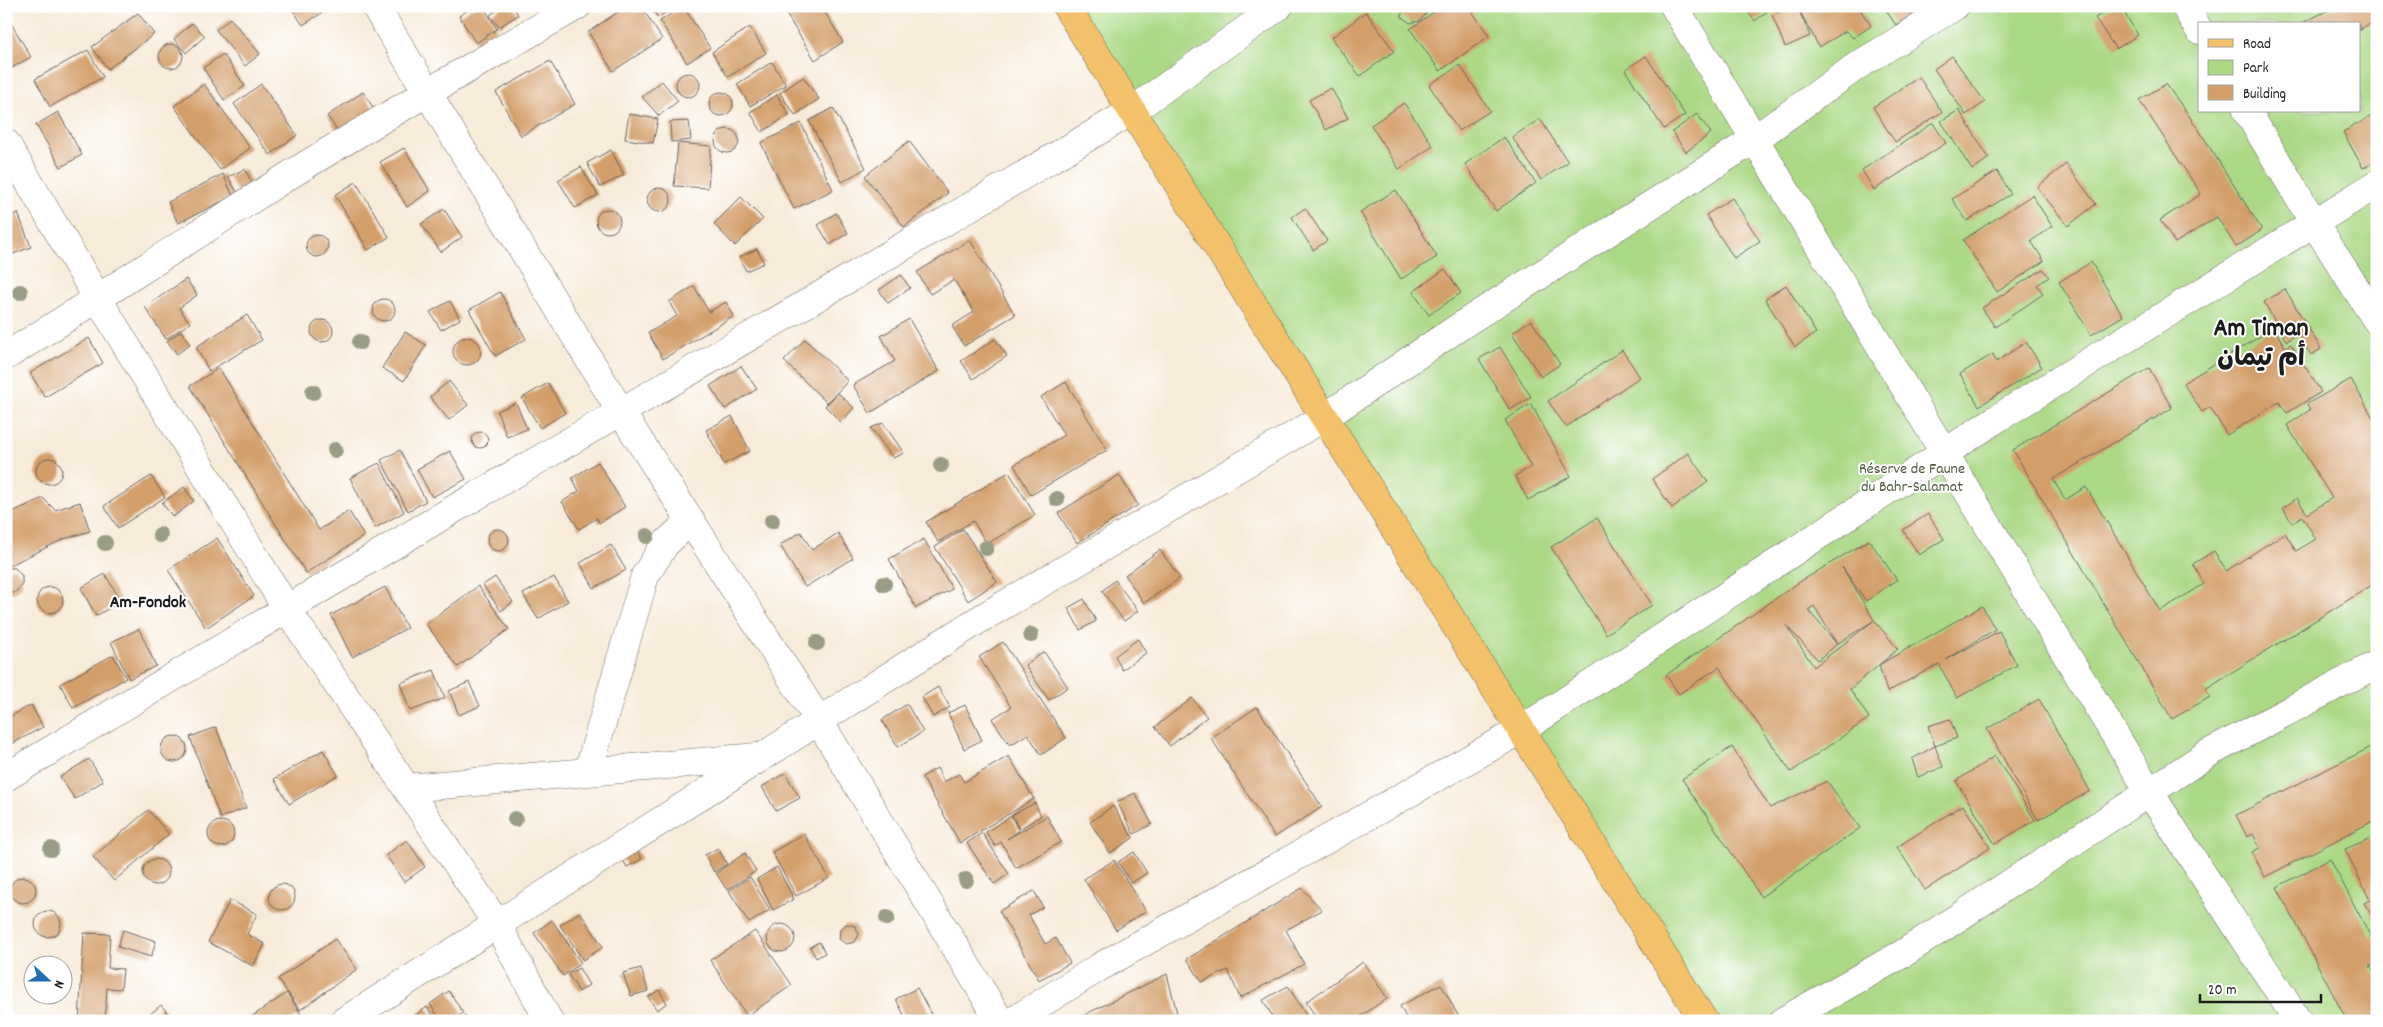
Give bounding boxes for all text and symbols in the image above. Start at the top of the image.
legend [2198,22,2360,112]
text: Road [2243,34,2271,56]
text: Park [2243,58,2269,80]
text: Building [2243,84,2286,106]
district label: Am Timan أم تيمان [2213,311,2309,378]
park label: Réserve de Faune du Bahr-Salamat [1859,458,1965,499]
district label: Am-Fondok [110,591,187,616]
north arrow [22,954,72,1004]
scale bar [2200,972,2322,1004]
text: N [48,977,69,991]
text: 20 m [2208,980,2236,1002]

